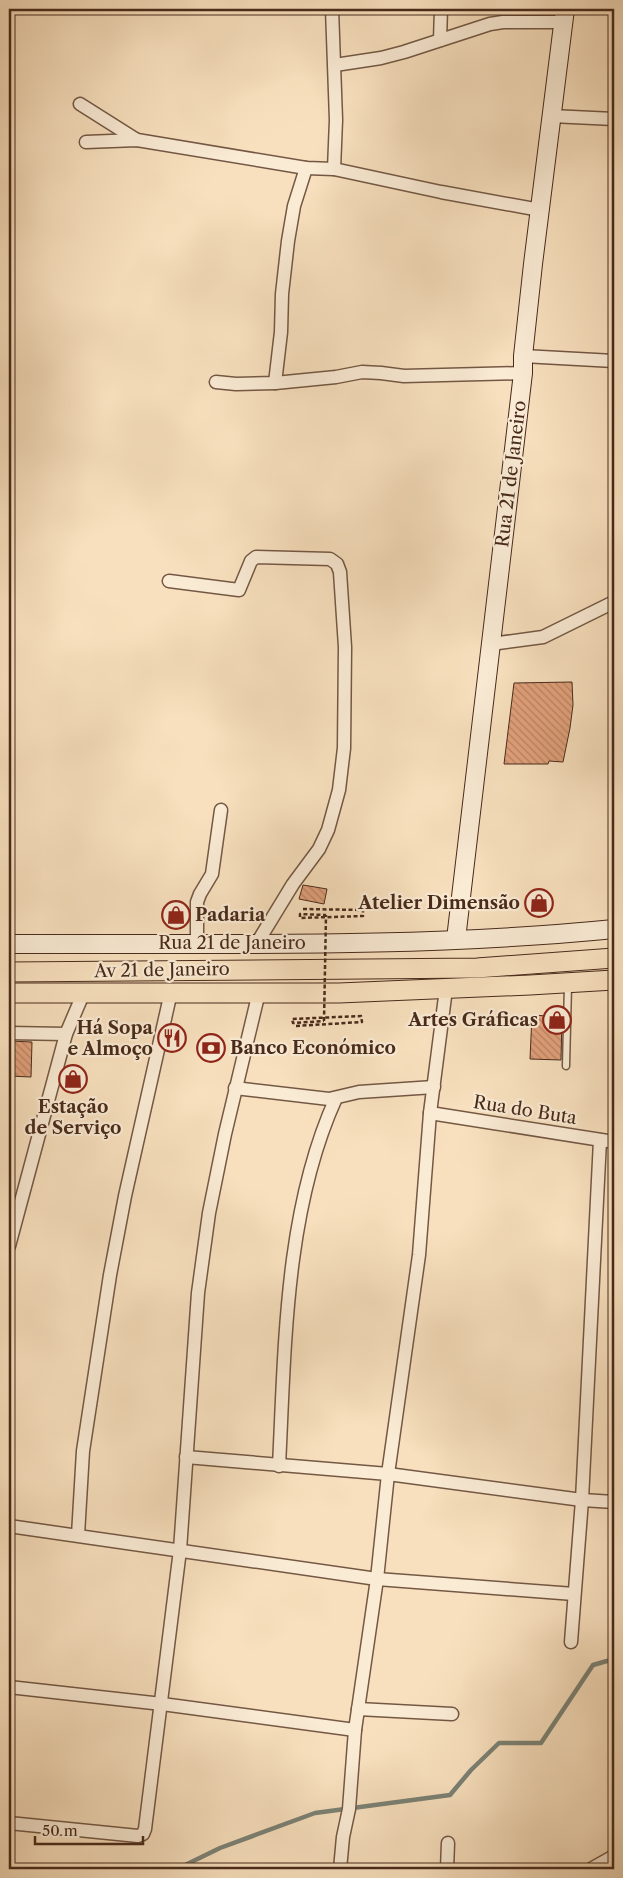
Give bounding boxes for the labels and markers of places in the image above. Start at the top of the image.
shop icon: Atelier Dimensão [524,888,554,918]
place label: Atelier Dimensão [357,892,520,914]
shop icon: Padaria [161,900,191,930]
place label: Padaria [195,904,266,926]
shop icon: Artes Gráficas [542,1005,572,1035]
place label: Artes Gráficas [407,1009,538,1031]
place label: Há Sopa e Almoço [67,1017,154,1060]
restaurant icon: Há Sopa e Almoço [157,1023,187,1053]
bank icon: Banco Económico [196,1033,226,1063]
place label: Banco Económico [230,1037,396,1059]
shop icon: Estação de Serviço [58,1064,88,1094]
place label: Estação de Serviço [24,1096,122,1139]

